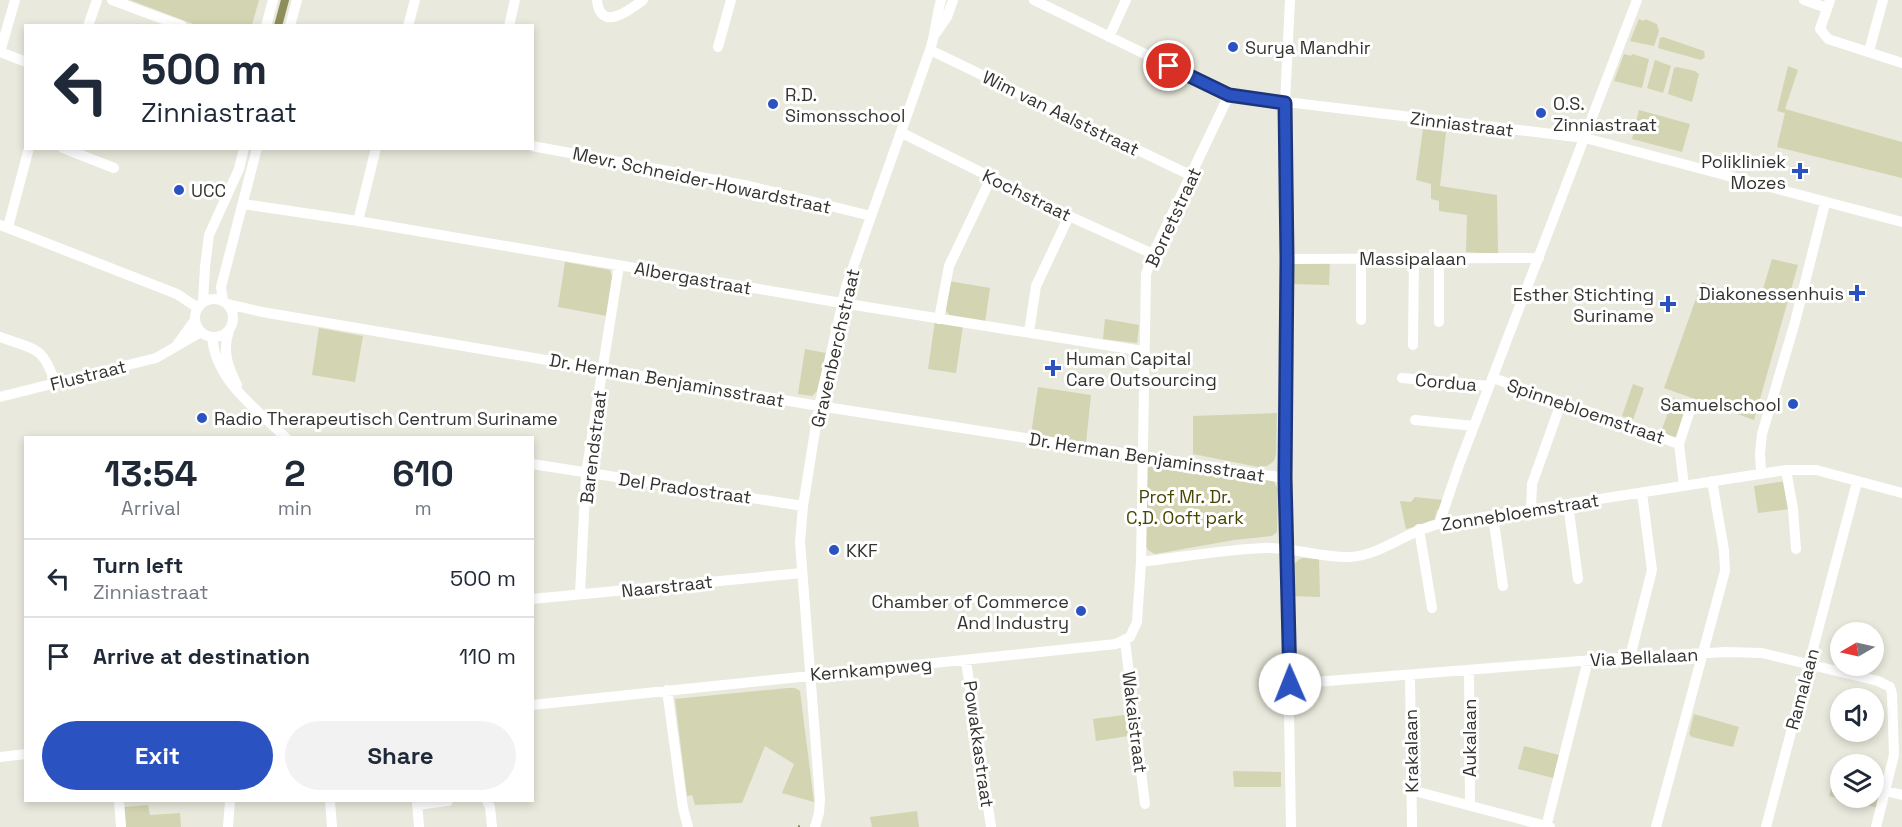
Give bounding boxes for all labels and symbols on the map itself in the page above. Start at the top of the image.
place label: Surya Mandhir [1245,36,1371,59]
pin [1143,40,1194,91]
marker: Surya Mandhir [1226,40,1240,54]
street label: Wim van Aalststraat [979,65,1143,161]
place label: R.D. Simonsschool [785,83,906,127]
place label: O.S. Zinniastraat [1553,92,1657,136]
marker: R.D. Simonsschool [766,97,780,111]
street label: Zinniastraat [1409,106,1515,142]
marker: O.S. Zinniastraat [1534,106,1548,120]
street label: Mevr. Schneider-Howardstraat [571,141,833,219]
place label: Polikliniek Mozes [1701,150,1786,194]
marker: Polikliniek Mozes [1791,162,1809,180]
street label: Kochstraat [979,164,1075,226]
street label: Borretstraat [1140,164,1206,270]
place label: UCC [191,179,226,202]
marker: UCC [172,183,186,197]
street label: Massipalaan [1359,247,1467,270]
street label: Albergastraat [633,256,753,300]
street label: Gravenberchstraat [806,266,864,430]
place label: Diakonessenhuis [1699,282,1844,305]
place label: Esther Stichting Suriname [1513,283,1654,327]
marker: Diakonessenhuis [1848,284,1866,302]
marker: Esther Stichting Suriname [1659,295,1677,313]
place label: Human Capital Care Outsourcing [1066,347,1217,391]
street label: Dr. Herman Benjaminsstraat [548,348,786,412]
street label: Flustraat [48,354,128,396]
marker: Human Capital Care Outsourcing [1044,359,1062,377]
street label: Cordua [1414,368,1478,396]
street label: Spinnebloemstraat [1504,373,1668,449]
street label: Barendstraat [575,389,611,505]
place label: Samuelschool [1660,393,1781,416]
marker: Samuelschool [1786,397,1800,411]
place label: Radio Therapeutisch Centrum Suriname [214,407,558,430]
marker: Radio Therapeutisch Centrum Suriname [195,411,209,425]
street label: Dr. Herman Benjaminsstraat [1028,427,1266,487]
street label: Del Pradostraat [617,467,753,509]
park label: Prof Mr. Dr. C,D. Ooft park [1126,485,1244,529]
street label: Zonnebloemstraat [1439,488,1601,536]
place label: KKF [846,539,878,562]
marker: KKF [827,543,841,557]
street label: Naarstraat [620,570,714,602]
place label: Chamber of Commerce And Industry [871,590,1069,634]
marker: Chamber of Commerce And Industry [1074,604,1088,618]
north arrow [1830,622,1884,676]
street label: Via Bellalaan [1589,643,1699,671]
street label: Ramalaan [1780,646,1824,732]
street label: Kernkampweg [809,652,933,686]
position arrow [1258,652,1322,716]
street label: Wakaistraat [1117,670,1153,774]
street label: Powakkastraat [959,679,999,809]
street label: Aukalaan [1458,699,1481,777]
street label: Krakalaan [1399,709,1423,793]

